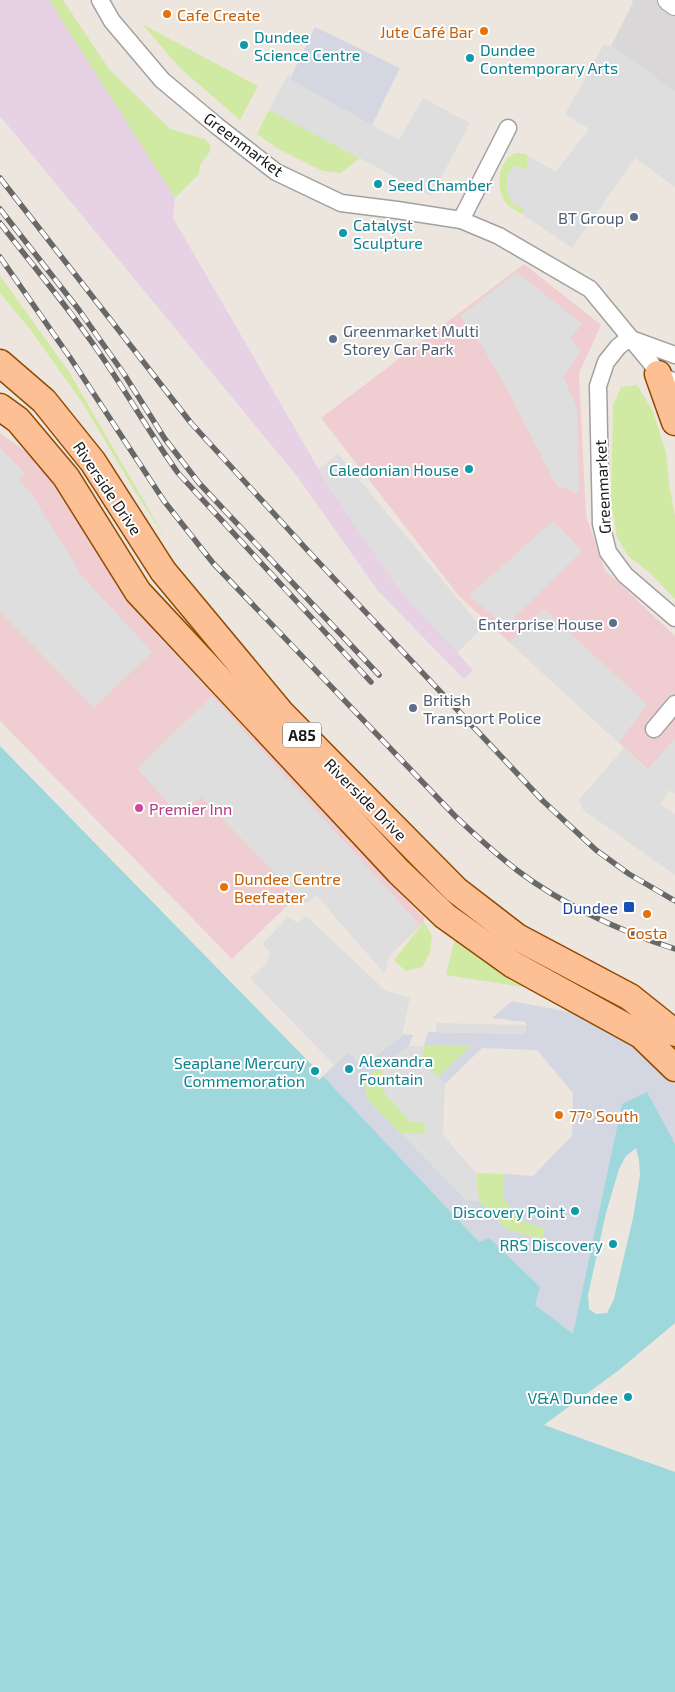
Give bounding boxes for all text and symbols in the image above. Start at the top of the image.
place label: Cafe Create [177,5,260,24]
marker: Cafe Create [161,8,173,20]
place label: Jute Café Bar [380,22,475,41]
marker: Jute Café Bar [478,25,490,37]
place label: Dundee Science Centre [254,27,360,64]
marker: Dundee Science Centre [238,39,250,51]
place label: Dundee Contemporary Arts [480,40,618,77]
marker: Dundee Contemporary Arts [464,52,476,64]
street label: Greenmarket [201,108,287,180]
place label: Seed Chamber [388,175,493,194]
marker: Seed Chamber [372,178,384,190]
place label: BT Group [558,208,624,227]
marker: BT Group [628,211,640,223]
place label: Catalyst Sculpture [353,215,423,252]
marker: Catalyst Sculpture [337,227,349,239]
place label: Greenmarket Multi Storey Car Park [343,321,479,358]
marker: Greenmarket Multi Storey Car Park [327,333,339,345]
street label: Riverside Drive [70,438,146,538]
street label: Greenmarket [590,439,614,535]
place label: Caledonian House [329,460,459,479]
marker: Caledonian House [463,463,475,475]
place label: Enterprise House [478,614,603,633]
marker: Enterprise House [607,617,619,629]
place label: British Transport Police [423,690,541,727]
marker: British Transport Police [407,702,419,714]
road number: A85 [283,722,321,748]
street label: Riverside Drive [321,754,411,844]
place label: Premier Inn [149,799,232,818]
marker: Premier Inn [133,802,145,814]
place label: Dundee Centre Beefeater [234,869,341,906]
marker: Dundee Centre Beefeater [218,881,230,893]
place label: Dundee [563,898,618,917]
marker: Dundee [622,900,636,914]
marker: Costa [641,908,653,920]
place label: Costa [626,923,668,942]
place label: Alexandra Fountain [359,1051,433,1088]
place label: Seaplane Mercury Commemoration [174,1053,306,1090]
marker: Alexandra Fountain [343,1063,355,1075]
marker: Seaplane Mercury Commemoration [309,1065,321,1077]
place label: 77º South [569,1106,639,1125]
marker: 77º South [553,1109,565,1121]
place label: Discovery Point [453,1202,565,1221]
marker: Discovery Point [569,1205,581,1217]
place label: RRS Discovery [499,1235,604,1254]
marker: RRS Discovery [607,1238,619,1250]
place label: V&A Dundee [527,1388,618,1407]
marker: V&A Dundee [622,1391,634,1403]

